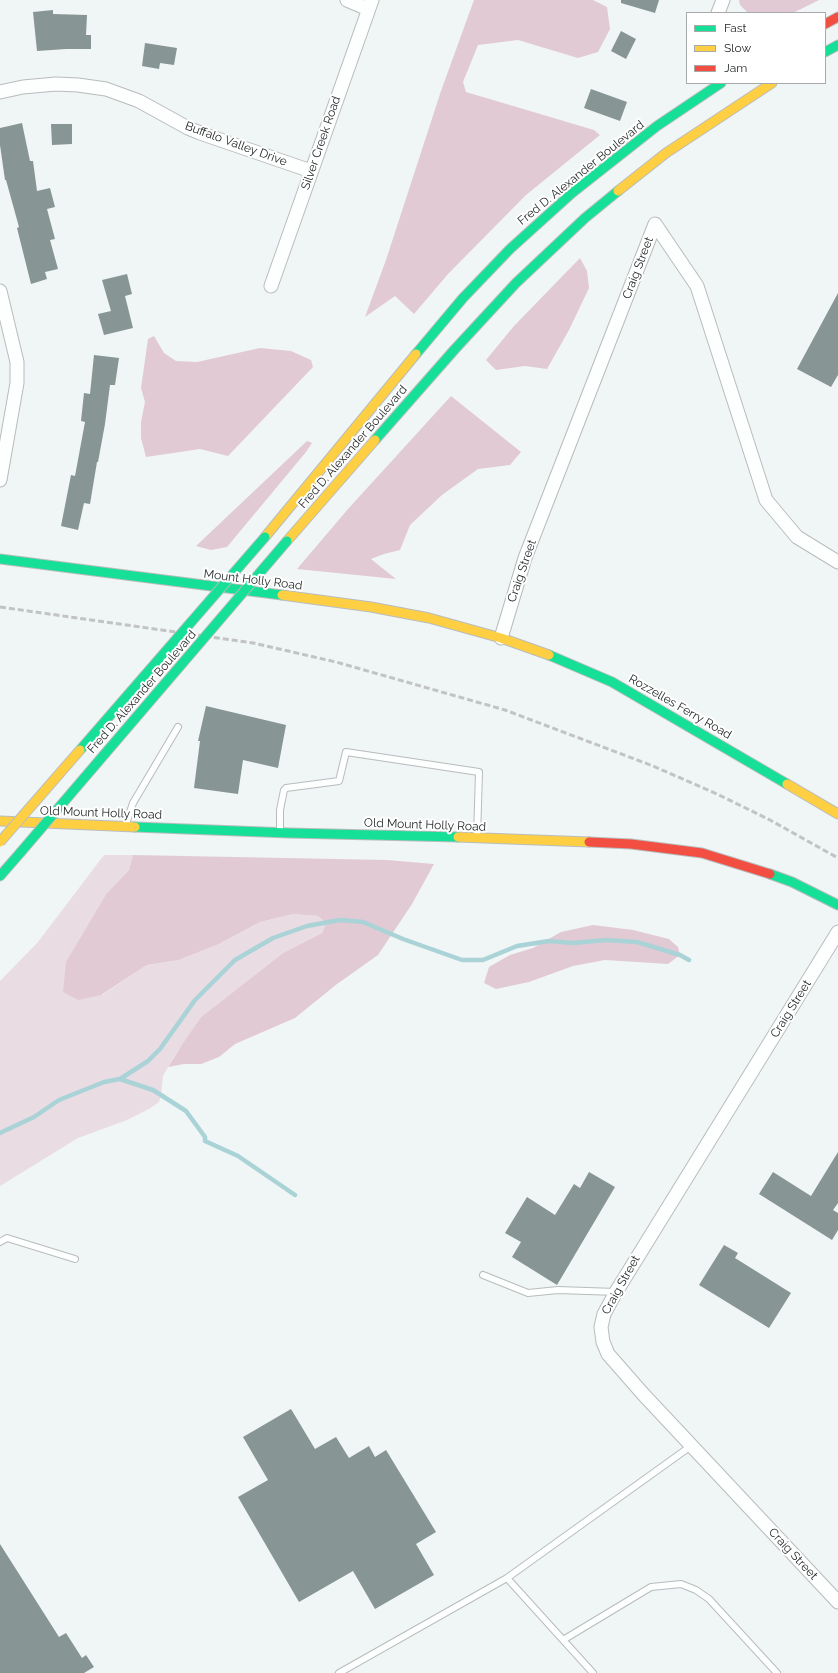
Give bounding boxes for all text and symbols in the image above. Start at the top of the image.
legend [686,12,826,84]
text: Fast [724,21,747,35]
text: Slow [724,41,751,55]
text: Jam [724,61,747,75]
street label: Silver Creek Road [298,94,344,192]
street label: Fred D. Alexander Boulevard [515,118,647,228]
street label: Buffalo Valley Drive [183,119,289,169]
street label: Craig Street [620,235,656,301]
street label: Fred D. Alexander Boulevard [296,383,410,511]
street label: Craig Street [505,538,539,604]
street label: Mount Holly Road [203,567,303,593]
street label: Fred D. Alexander Boulevard [85,628,199,756]
street label: Rozzelles Ferry Road [626,672,734,742]
street label: Old Mount Holly Road [40,804,162,822]
street label: Old Mount Holly Road [364,816,486,834]
street label: Craig Street [768,977,814,1041]
street label: Craig Street [599,1253,643,1317]
street label: Craig Street [765,1525,821,1583]

